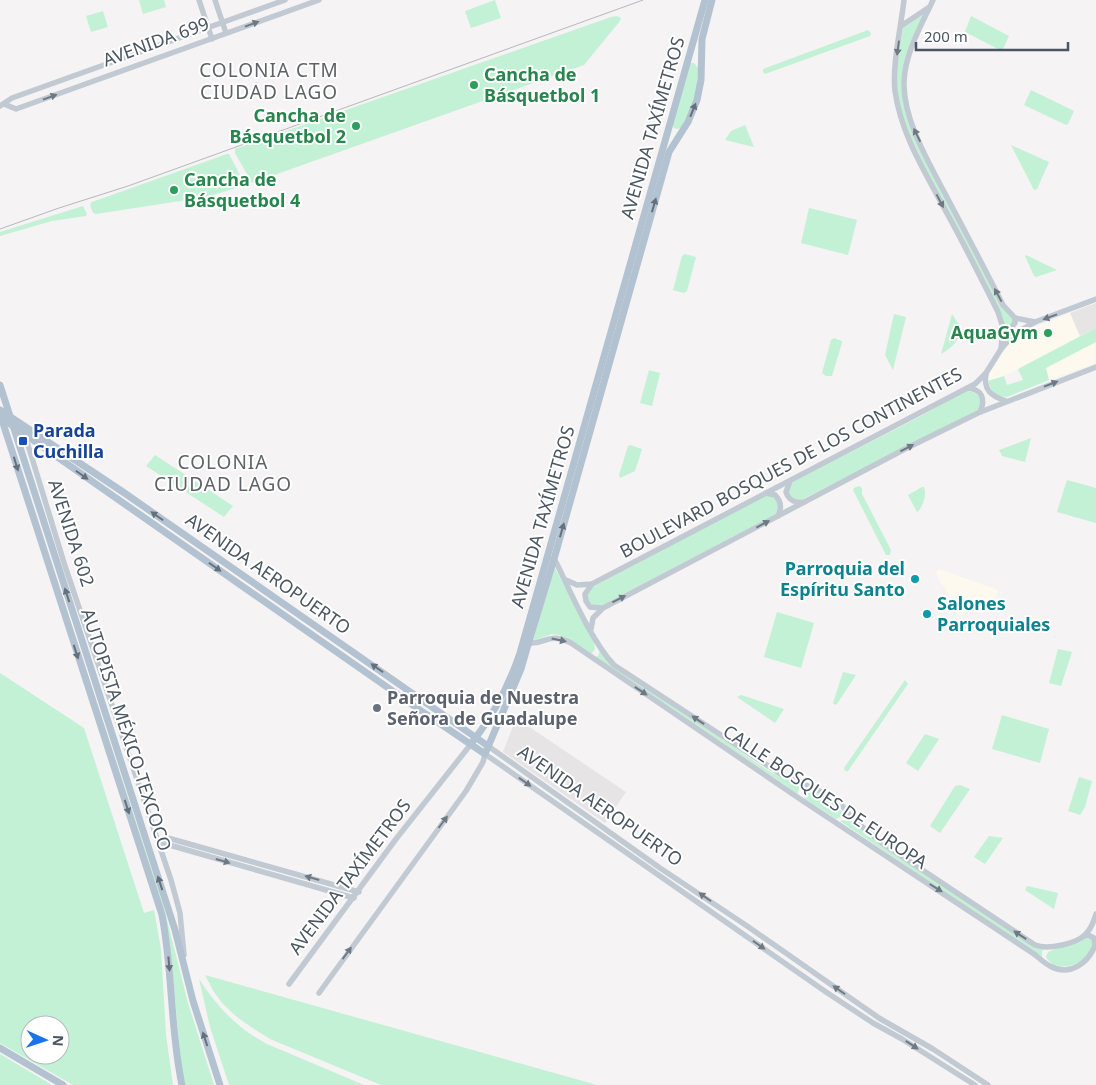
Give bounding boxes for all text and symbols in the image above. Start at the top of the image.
street label: AVENIDA 699 [99,11,212,71]
one-way arrow [245,20,260,28]
scale bar [916,20,1068,52]
text: 200 m [924,26,968,46]
street label: AVENIDA TAXÍMETROS [614,34,690,222]
one-way arrow [894,41,902,57]
district label: COLONIA CTM CIUDAD LAGO [199,57,339,105]
place label: Cancha de Básquetbol 1 [484,62,600,107]
marker: Cancha de Básquetbol 1 [468,79,480,91]
one-way arrow [43,92,58,100]
one-way arrow [690,102,697,117]
place label: Cancha de Básquetbol 2 [230,103,346,148]
marker: Cancha de Básquetbol 2 [350,120,362,132]
one-way arrow [912,128,920,142]
place label: Cancha de Básquetbol 4 [184,167,300,212]
marker: Cancha de Básquetbol 4 [168,184,180,196]
one-way arrow [936,194,945,208]
one-way arrow [650,197,658,212]
one-way arrow [994,288,1002,302]
one-way arrow [1043,313,1058,321]
place label: AquaGym [951,320,1038,344]
marker: AquaGym [1042,327,1054,339]
street label: BOULEVARD BOSQUES DE LOS CONTINENTES [615,361,966,563]
one-way arrow [1044,380,1059,388]
place label: Parada Cuchilla [33,418,104,463]
street label: AVENIDA TAXÍMETROS [504,423,580,611]
marker: Parada Cuchilla [17,435,29,447]
one-way arrow [900,444,914,452]
district label: COLONIA CIUDAD LAGO [154,449,292,497]
one-way arrow [12,457,20,472]
one-way arrow [75,470,88,480]
street label: AVENIDA 602 [43,476,101,589]
street label: AVENIDA AEROPUERTO [181,507,356,639]
one-way arrow [150,511,164,521]
one-way arrow [756,520,770,528]
one-way arrow [559,522,567,537]
place label: Parroquia del Espíritu Santo [780,556,905,601]
one-way arrow [208,562,222,572]
marker: Parroquia del Espíritu Santo [909,573,921,585]
one-way arrow [63,587,70,602]
place label: Salones Parroquiales [937,591,1050,636]
one-way arrow [612,595,626,603]
street label: AUTOPISTA MÉXICO-TEXCOCO [76,605,178,854]
marker: Salones Parroquiales [921,608,933,620]
one-way arrow [551,636,567,644]
one-way arrow [73,645,81,660]
one-way arrow [370,663,383,673]
place label: Parroquia de Nuestra Señora de Guadalupe [387,685,579,730]
one-way arrow [634,686,648,695]
marker: Parroquia de Nuestra Señora de Guadalupe [371,702,383,714]
one-way arrow [691,715,704,725]
street label: CALLE BOSQUES DE EUROPA [719,719,933,874]
street label: AVENIDA AEROPUERTO [513,739,688,871]
one-way arrow [518,777,532,787]
street label: AVENIDA TAXÍMETROS [283,794,416,959]
one-way arrow [123,799,131,814]
one-way arrow [438,815,448,829]
one-way arrow [215,858,230,866]
one-way arrow [304,874,319,882]
one-way arrow [156,875,163,890]
one-way arrow [929,884,942,893]
one-way arrow [698,892,712,902]
one-way arrow [1014,930,1027,940]
one-way arrow [752,940,766,950]
one-way arrow [342,946,352,960]
one-way arrow [166,956,174,972]
one-way arrow [832,985,845,995]
north arrow [20,1015,70,1065]
one-way arrow [200,1031,208,1046]
text: N [49,1035,68,1047]
one-way arrow [906,1041,919,1050]

